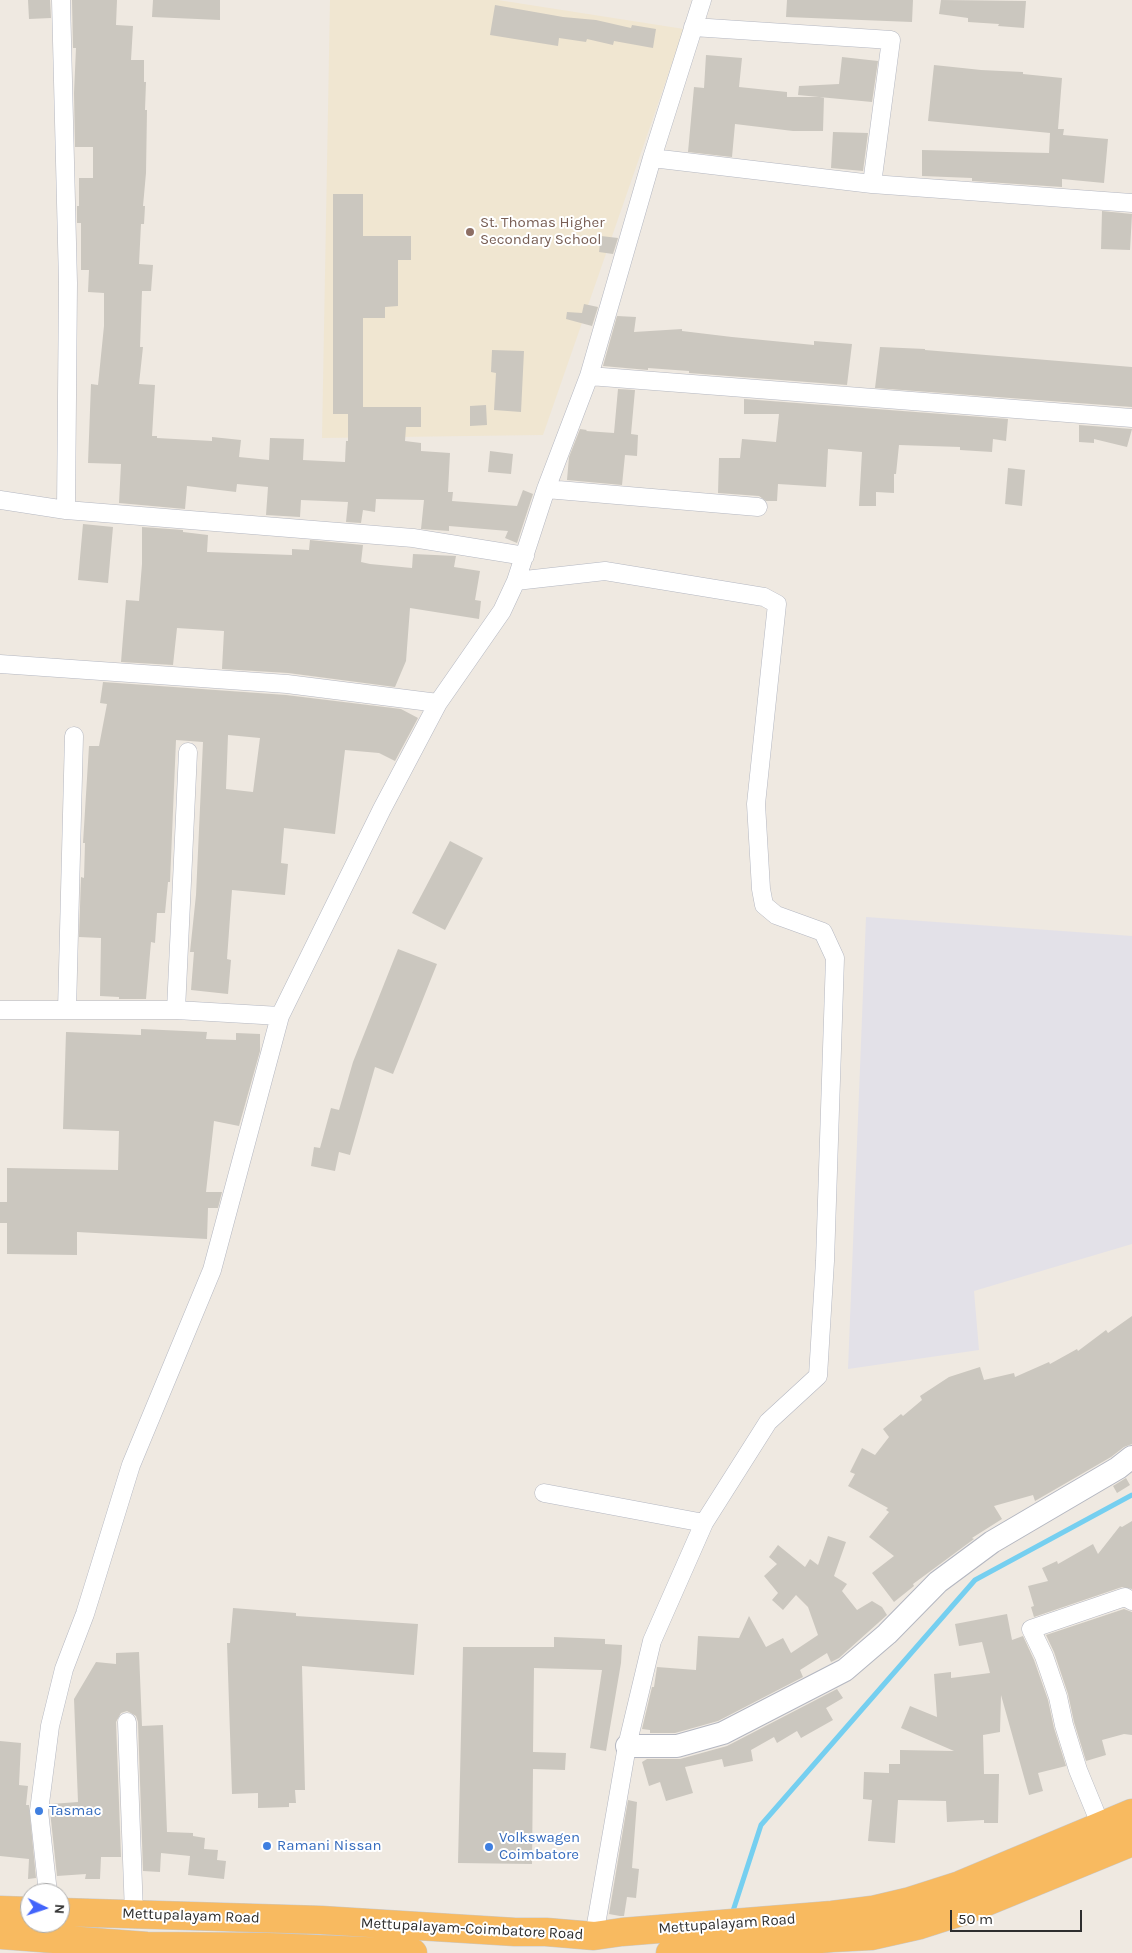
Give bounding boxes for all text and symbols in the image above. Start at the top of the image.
place label: St. Thomas Higher Secondary School [480,214,605,249]
marker: St. Thomas Higher Secondary School [464,226,476,238]
place label: Tasmac [49,1802,101,1820]
marker: Tasmac [33,1805,45,1817]
place label: Volkswagen Coimbatore [499,1829,580,1864]
place label: Ramani Nissan [277,1837,382,1855]
marker: Ramani Nissan [261,1840,273,1852]
marker: Volkswagen Coimbatore [483,1841,495,1853]
north arrow [20,1883,70,1933]
scale bar [952,1900,1084,1932]
text: N [51,1903,68,1915]
street label: Mettupalayam Road [122,1905,260,1927]
street label: Mettupalayam Road [658,1910,796,1938]
text: 50 m [958,1910,993,1928]
street label: Mettupalayam-Coimbatore Road [360,1914,584,1944]

